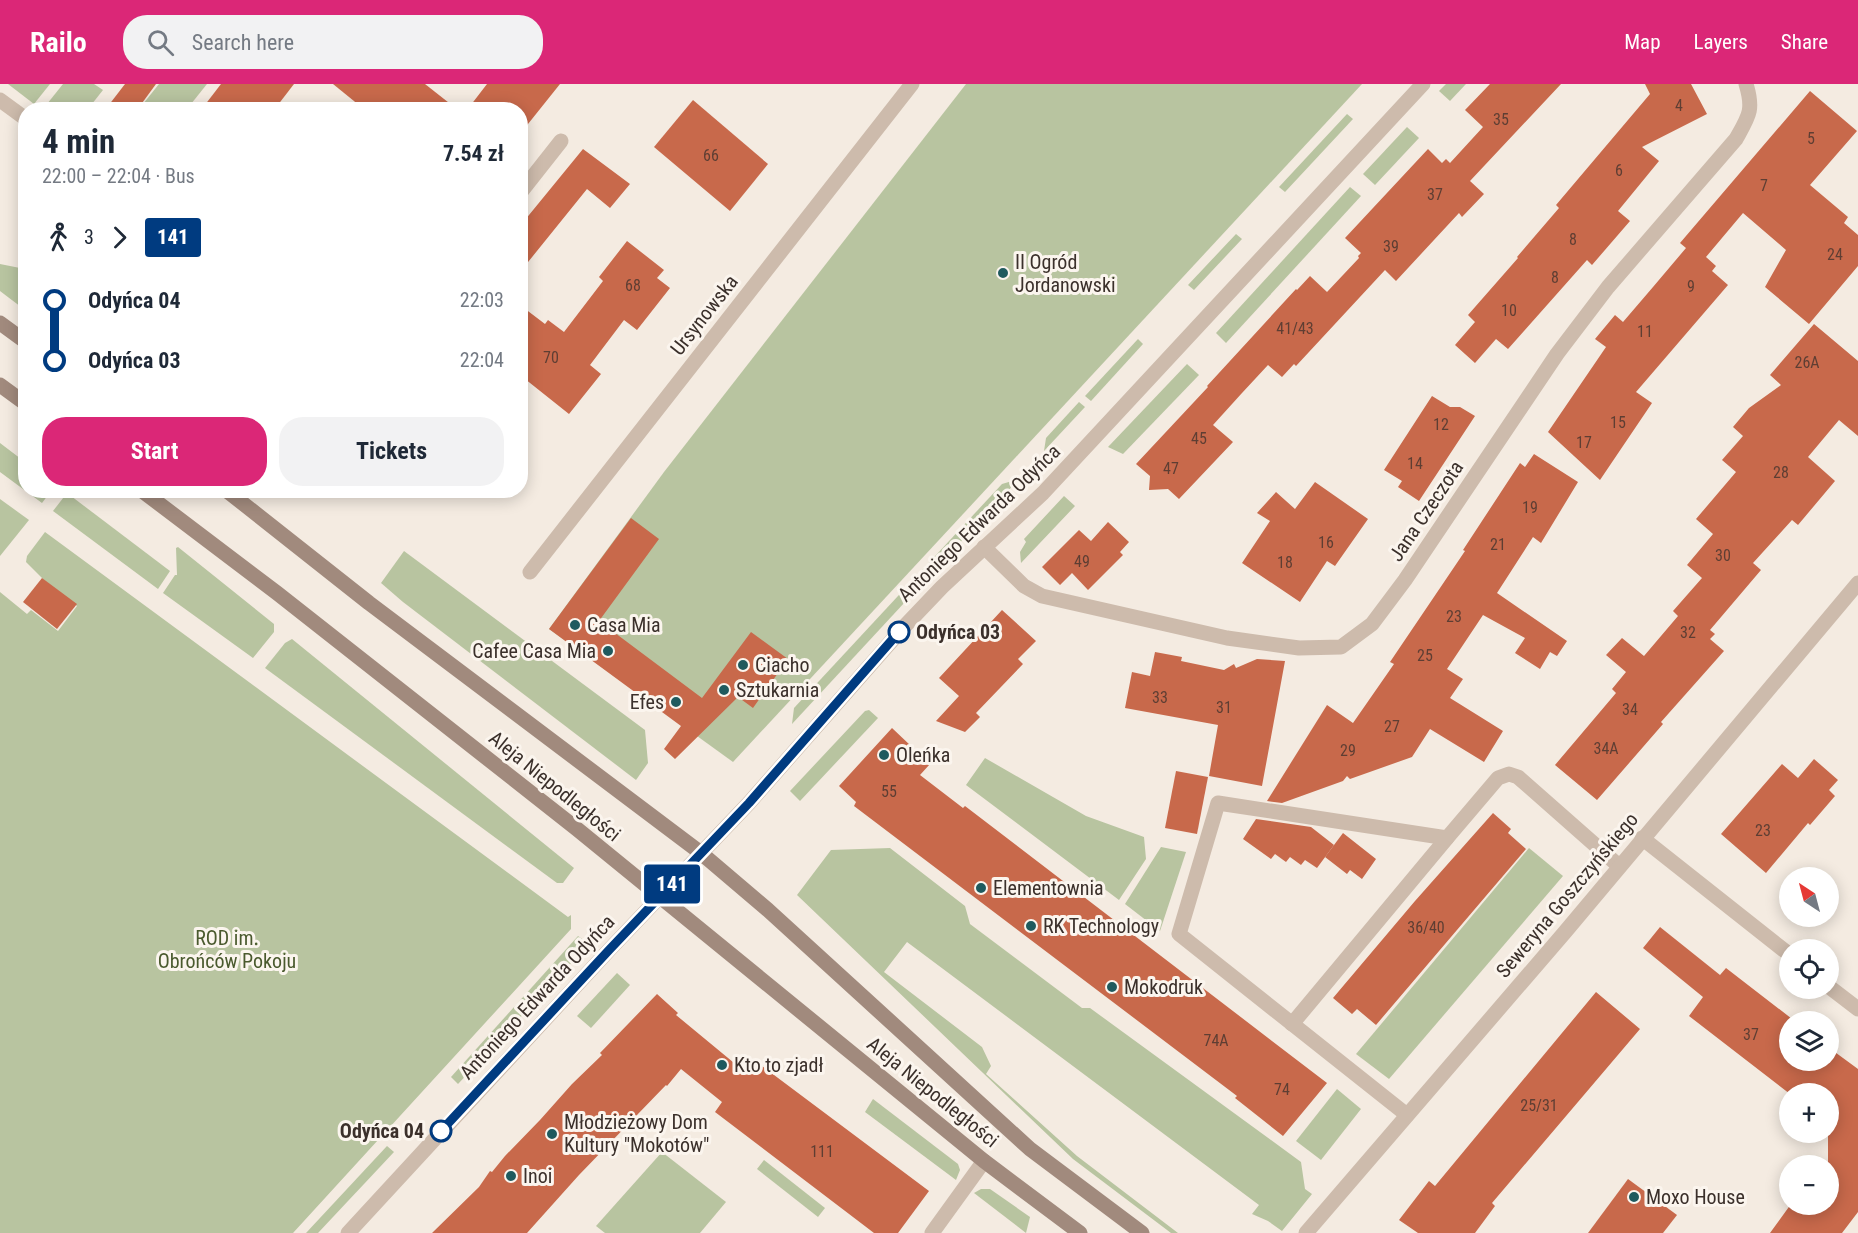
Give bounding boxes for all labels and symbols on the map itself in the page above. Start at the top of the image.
house number: 4 [1675,96,1683,115]
house number: 35 [1493,110,1509,129]
house number: 5 [1807,129,1815,148]
house number: 66 [703,146,719,165]
house number: 6 [1615,161,1623,180]
house number: 7 [1760,176,1768,195]
house number: 37 [1427,185,1443,204]
house number: 8 [1569,230,1577,249]
house number: 39 [1383,237,1399,256]
house number: 24 [1827,245,1843,264]
place label: II Ogród Jordanowski [1015,250,1116,297]
marker: II Ogród Jordanowski [996,266,1010,280]
house number: 8 [1551,268,1559,287]
street label: Ursynowska [665,270,743,360]
house number: 68 [625,276,641,295]
house number: 9 [1687,277,1695,296]
house number: 10 [1501,301,1517,320]
house number: 41/43 [1276,319,1314,338]
house number: 11 [1637,322,1653,341]
house number: 70 [543,348,559,367]
house number: 26A [1794,353,1820,372]
house number: 15 [1610,413,1626,432]
house number: 12 [1433,415,1449,434]
house number: 45 [1191,429,1207,448]
house number: 17 [1576,433,1592,452]
street label: Antoniego Edwarda Odyńca [893,439,1065,607]
house number: 14 [1407,454,1423,473]
street label: Jana Czeczota [1384,456,1468,566]
house number: 47 [1163,459,1179,478]
house number: 28 [1773,463,1789,482]
house number: 19 [1522,498,1538,517]
house number: 16 [1318,533,1334,552]
house number: 21 [1490,535,1506,554]
house number: 30 [1715,546,1731,565]
house number: 49 [1074,552,1090,571]
house number: 18 [1277,553,1293,572]
house number: 23 [1446,607,1462,626]
place label: Casa Mia [587,613,661,637]
marker: Casa Mia [568,618,582,632]
place label: Odyńca 03 [916,620,1000,644]
marker: Odyńca 03 [888,621,910,643]
house number: 32 [1680,623,1696,642]
place label: Cafee Casa Mia [472,639,596,663]
marker: Cafee Casa Mia [601,644,615,658]
house number: 25 [1417,646,1433,665]
place label: Ciacho [755,653,809,677]
marker: Ciacho [736,658,750,672]
place label: Sztukarnia [736,678,819,702]
marker: Sztukarnia [717,683,731,697]
house number: 33 [1152,688,1168,707]
place label: Efes [630,690,664,714]
marker: Efes [669,695,683,709]
house number: 31 [1216,698,1232,717]
house number: 34 [1622,700,1638,719]
house number: 27 [1384,717,1400,736]
street label: Aleja Niepodległości [484,726,626,846]
house number: 34A [1593,739,1619,758]
house number: 29 [1340,741,1356,760]
place label: Oleńka [896,743,950,767]
marker: Oleńka [877,748,891,762]
house number: 55 [881,782,897,801]
street label: Seweryna Goszczyńskiego [1491,808,1643,982]
house number: 23 [1755,821,1771,840]
line badge: 141 [638,864,706,904]
north arrow [1779,867,1839,927]
place label: Elementownia [993,876,1104,900]
marker: Elementownia [974,881,988,895]
street label: Antoniego Edwarda Odyńca [455,910,619,1084]
place label: RK Technology [1043,914,1159,938]
house number: 36/40 [1407,918,1445,937]
marker: RK Technology [1024,919,1038,933]
park label: ROD im. Obrońców Pokoju [158,926,296,973]
place label: Mokodruk [1124,975,1203,999]
marker: Mokodruk [1105,980,1119,994]
house number: 37 [1743,1025,1759,1044]
house number: 74A [1203,1031,1229,1050]
street label: Aleja Niepodległości [862,1032,1004,1152]
place label: Kto to zjadł [734,1053,823,1077]
marker: Kto to zjadł [715,1058,729,1072]
house number: 74 [1274,1080,1290,1099]
house number: 25/31 [1520,1096,1558,1115]
place label: Młodzieżowy Dom Kultury "Mokotów" [564,1110,710,1157]
place label: Odyńca 04 [340,1119,424,1143]
marker: Odyńca 04 [430,1120,452,1142]
marker: Młodzieżowy Dom Kultury "Mokotów" [545,1127,559,1141]
house number: 111 [810,1142,834,1161]
place label: Inoi [523,1164,552,1188]
marker: Inoi [504,1169,518,1183]
place label: Moxo House [1646,1185,1745,1209]
marker: Moxo House [1627,1190,1641,1204]

